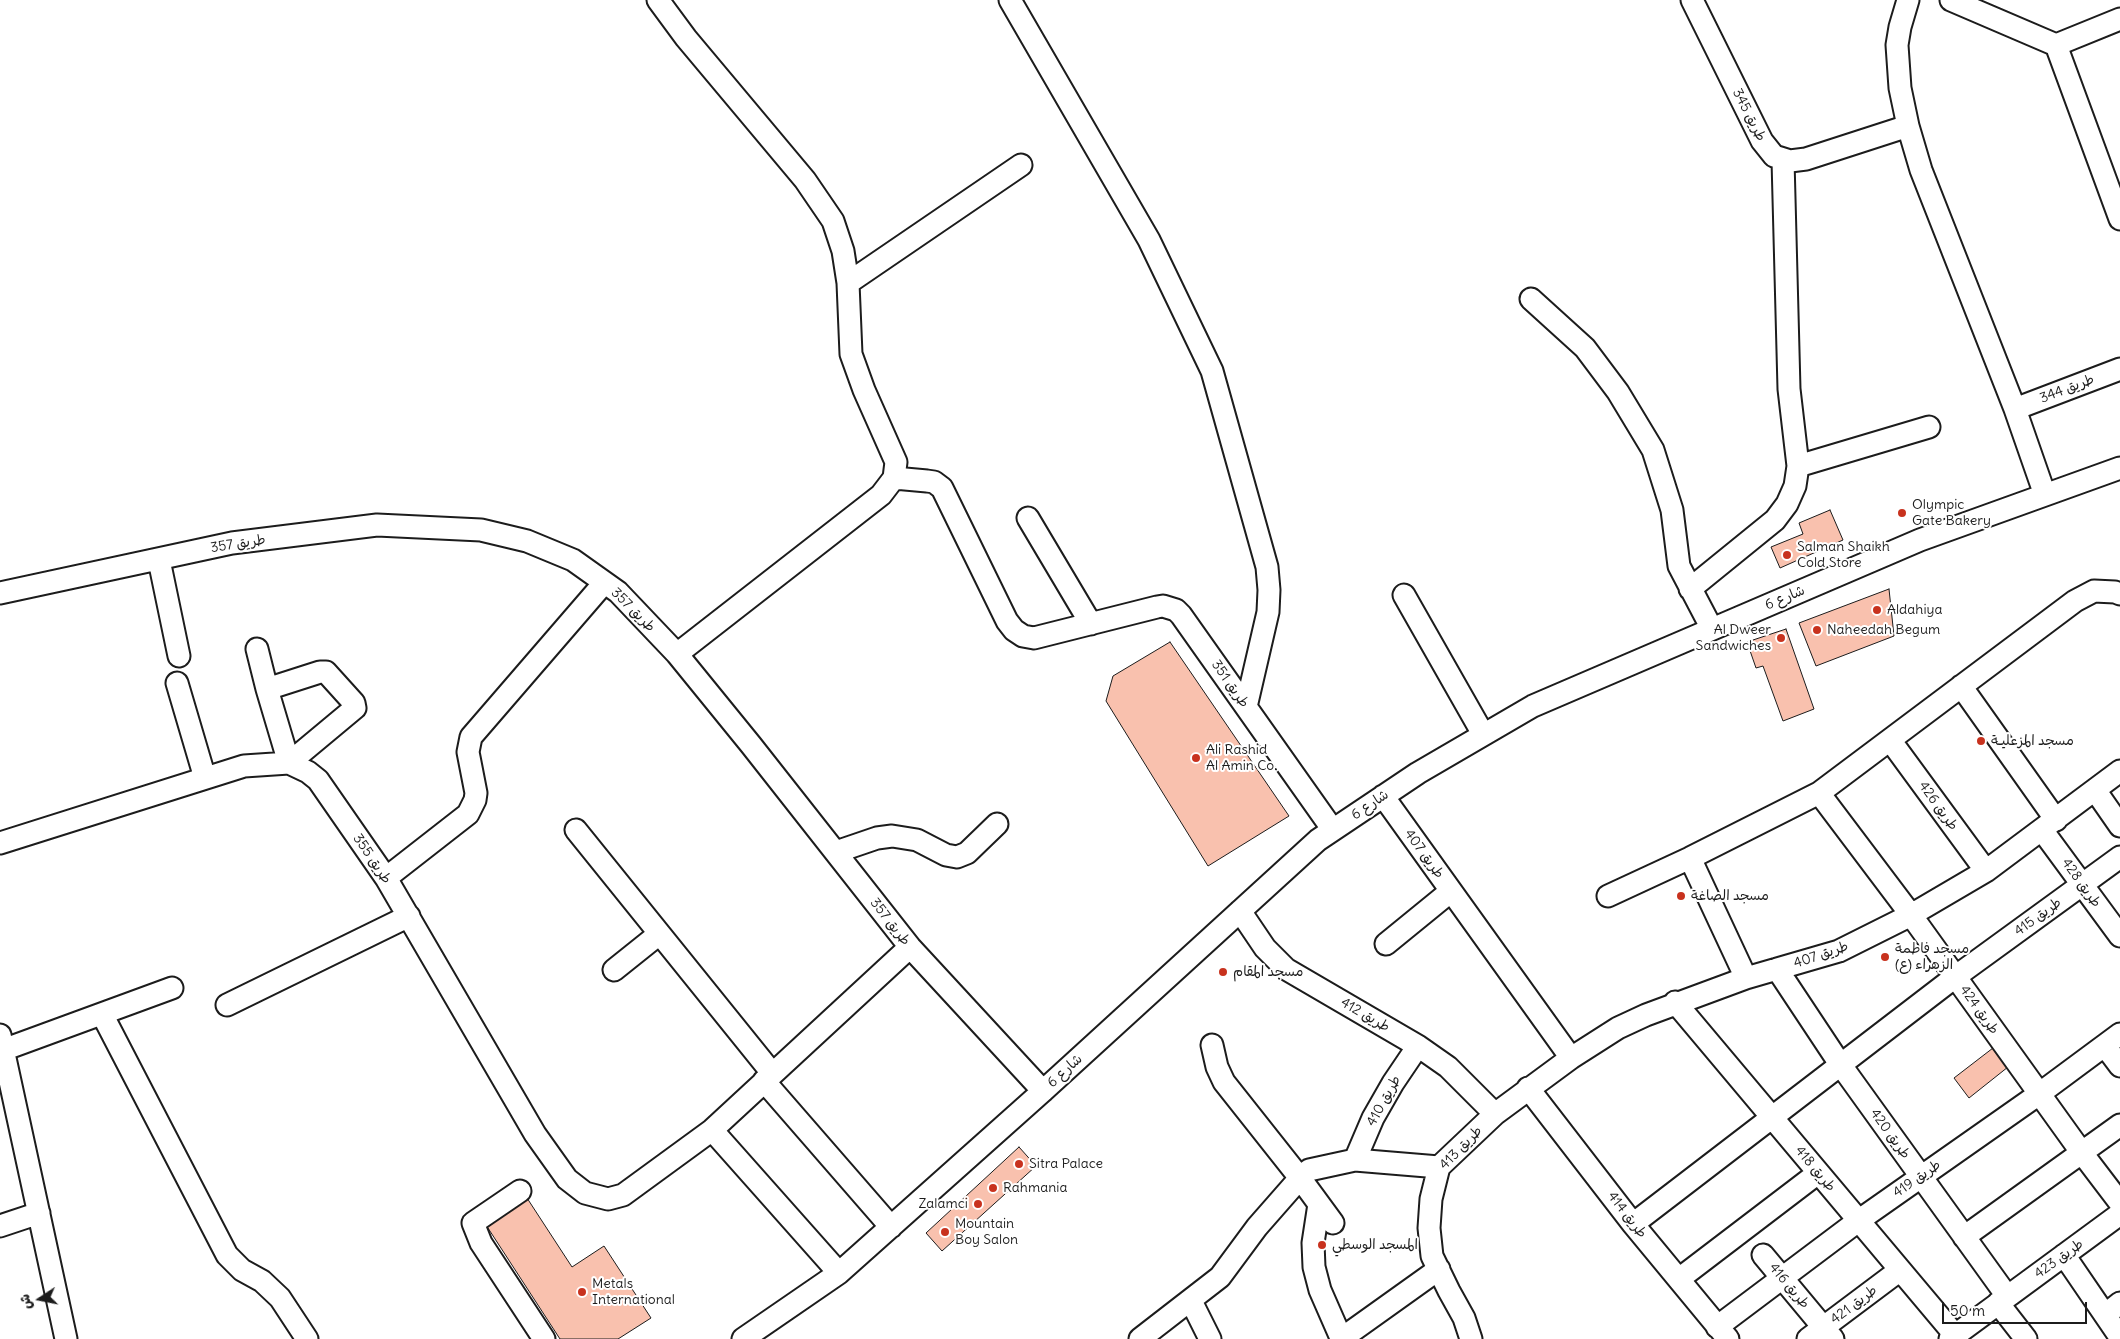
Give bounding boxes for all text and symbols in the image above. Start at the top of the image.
street label: طريق 345 [1729,86,1769,144]
street label: طريق 344 [2037,371,2097,407]
place label: Olympic Gate Bakery [1912,497,1991,530]
marker: Olympic Gate Bakery [1896,507,1908,519]
street label: طريق 357 [209,531,267,557]
place label: Salman Shaikh Cold Store [1797,539,1890,572]
marker: Salman Shaikh Cold Store [1781,549,1793,561]
street label: شارع 6 [1763,582,1807,614]
street label: طريق 357 [607,584,659,636]
place label: Aldahiya [1887,602,1943,618]
marker: Aldahiya [1871,604,1883,616]
place label: Al Dweer Sandwiches [1696,622,1771,654]
place label: Naheedah Begum [1827,622,1940,638]
marker: Naheedah Begum [1811,624,1823,636]
marker: Al Dweer Sandwiches [1775,632,1787,644]
street label: طريق 351 [1208,657,1252,711]
place label: مسجد المزعليـة [1991,733,2074,749]
marker: مسجد المزعليـة [1975,735,1987,747]
place label: Ali Rashid Al Amin Co. [1206,742,1277,774]
marker: Ali Rashid Al Amin Co. [1190,752,1202,764]
street label: طريق 426 [1915,778,1961,834]
street label: شارع 6 [1348,786,1392,824]
street label: طريق 407 [1401,826,1447,882]
street label: طريق 355 [349,831,395,887]
street label: طريق 428 [2058,855,2104,911]
place label: مسجد الصاغة [1691,888,1769,904]
marker: مسجد الصاغة [1675,890,1687,902]
street label: طريق 415 [2011,894,2065,940]
street label: طريق 357 [866,895,914,949]
street label: طريق 407 [1791,938,1851,972]
place label: مسجد فاطمة الزهراء (ع) [1895,941,1969,974]
marker: مسجد فاطمة الزهراء (ع) [1879,951,1891,963]
place label: مسجد المقام [1233,964,1303,980]
marker: مسجد المقام [1217,966,1229,978]
street label: طريق 424 [1956,982,2002,1038]
street label: طريق 412 [1337,994,1393,1036]
street label: شارع 6 [1044,1051,1086,1091]
street label: طريق 410 [1363,1073,1405,1129]
street label: طريق 420 [1866,1106,1914,1162]
street label: طريق 413 [1436,1123,1486,1173]
street label: طريق 418 [1791,1143,1839,1195]
place label: Sitra Palace [1029,1156,1103,1172]
street label: طريق 419 [1890,1157,1944,1201]
marker: Sitra Palace [1013,1158,1025,1170]
place label: Rahmania [1003,1180,1067,1196]
marker: Rahmania [987,1182,999,1194]
street label: طريق 414 [1604,1188,1650,1242]
place label: Zalamci [919,1196,968,1212]
marker: Zalamci [972,1198,984,1210]
place label: Mountain Boy Salon [955,1216,1018,1248]
marker: Mountain Boy Salon [939,1226,951,1238]
street label: طريق 423 [2031,1236,2087,1282]
place label: المسجد الوسطي [1332,1237,1418,1253]
marker: المسجد الوسطي [1316,1239,1328,1251]
street label: طريق 416 [1765,1260,1813,1312]
north arrow [15,1274,65,1324]
place label: Metals International [592,1276,675,1308]
street label: طريق 421 [1827,1282,1881,1328]
marker: Metals International [576,1286,588,1298]
scale bar [1945,1292,2090,1324]
text: ش [15,1293,36,1311]
text: 50 m [1950,1301,1985,1320]

